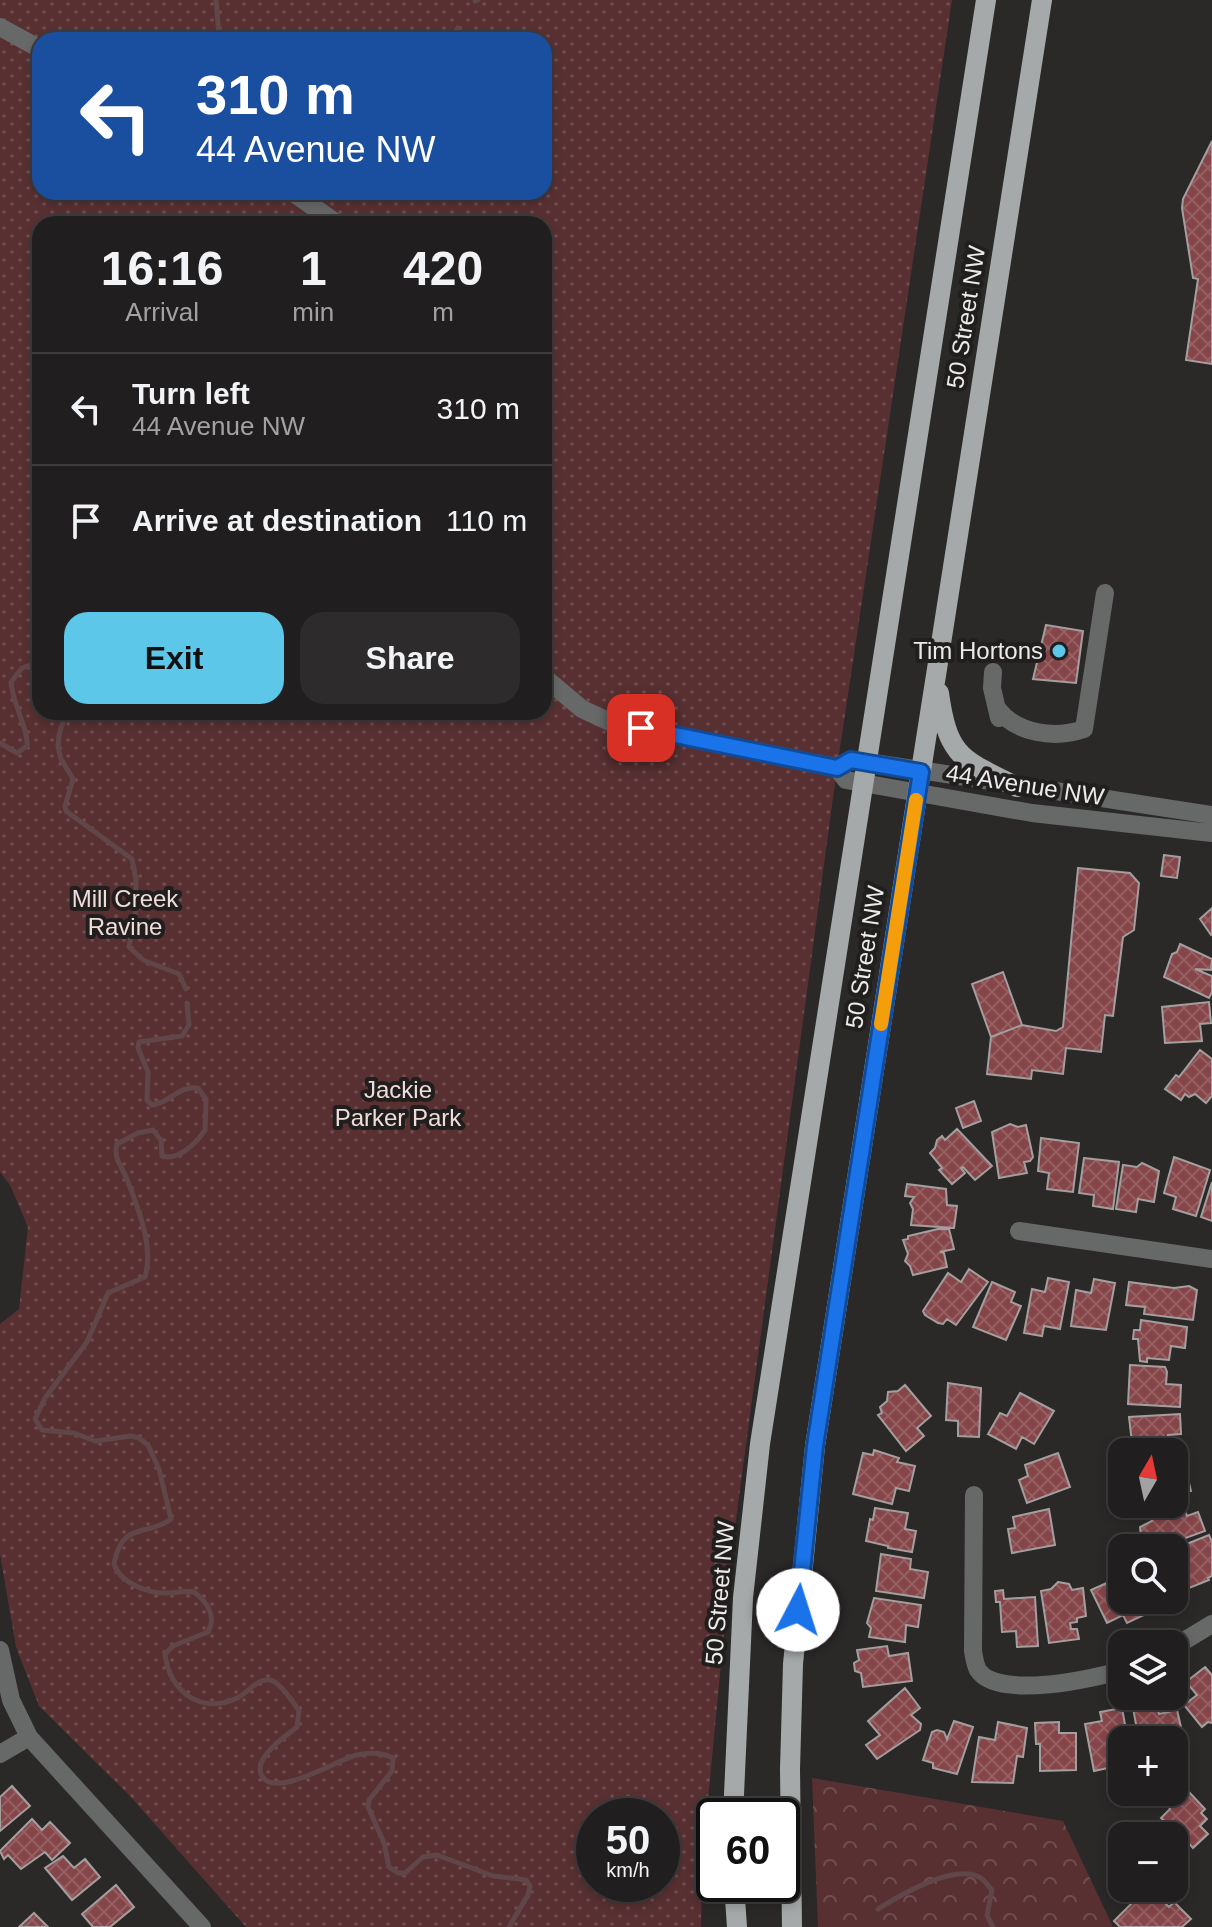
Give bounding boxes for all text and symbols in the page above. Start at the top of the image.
text: 310 m [196,63,355,126]
icon: left [64,64,168,168]
text: 44 Avenue NW [196,129,435,170]
text: 16:16 [101,242,224,295]
text: 1 [300,242,327,295]
text: 420 [403,242,483,295]
street label: 50 Street NW [941,243,990,390]
text: Arrival [125,297,199,327]
text: min [292,297,334,327]
text: m [432,297,454,327]
text: Turn left [132,377,250,410]
icon: left [64,387,108,431]
text: 310 m [437,392,520,425]
text: 44 Avenue NW [132,411,305,441]
icon: arrive [64,499,108,543]
text: Arrive at destination [132,504,422,537]
text: 110 m [446,504,527,537]
button: Exit [64,612,284,704]
button: Share [300,612,520,704]
place label: Tim Hortons [913,637,1043,664]
marker: Tim Hortons [1050,642,1068,660]
pin [607,694,675,762]
icon: arrive [619,706,663,750]
street label: 44 Avenue NW [944,759,1106,810]
street label: 50 Street NW [840,883,889,1030]
park label: Mill Creek Ravine [72,885,179,940]
park label: Jackie Parker Park [335,1076,462,1131]
north arrow [1108,1438,1188,1518]
map controls [1108,1438,1188,1902]
street label: 50 Street NW [700,1520,739,1666]
button: search [1108,1534,1188,1614]
position arrow [756,1568,840,1652]
button: layers [1108,1630,1188,1710]
button: + [1108,1726,1188,1806]
speed limit sign: 60 [696,1798,800,1902]
text: 50 [606,1818,650,1862]
button: − [1108,1822,1188,1902]
text: km/h [606,1859,650,1881]

